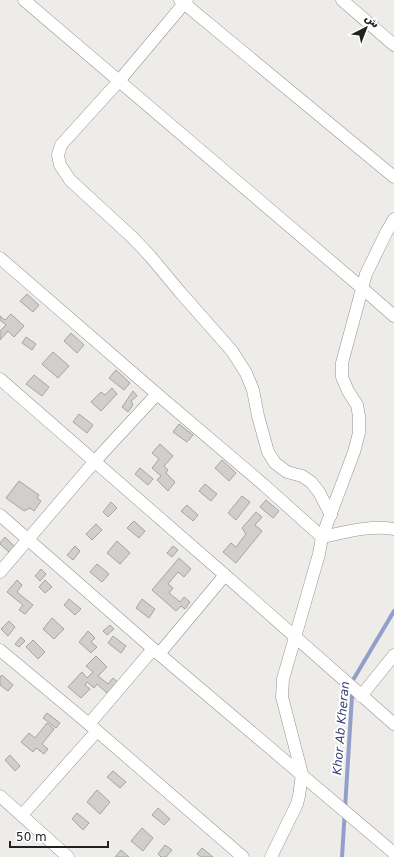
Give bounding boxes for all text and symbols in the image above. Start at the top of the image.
north arrow [346,8,386,48]
text: ش [362,11,382,31]
water label: Khor Ab Kheran [330,681,352,775]
scale bar [10,823,108,849]
text: 50 m [16,830,47,844]

